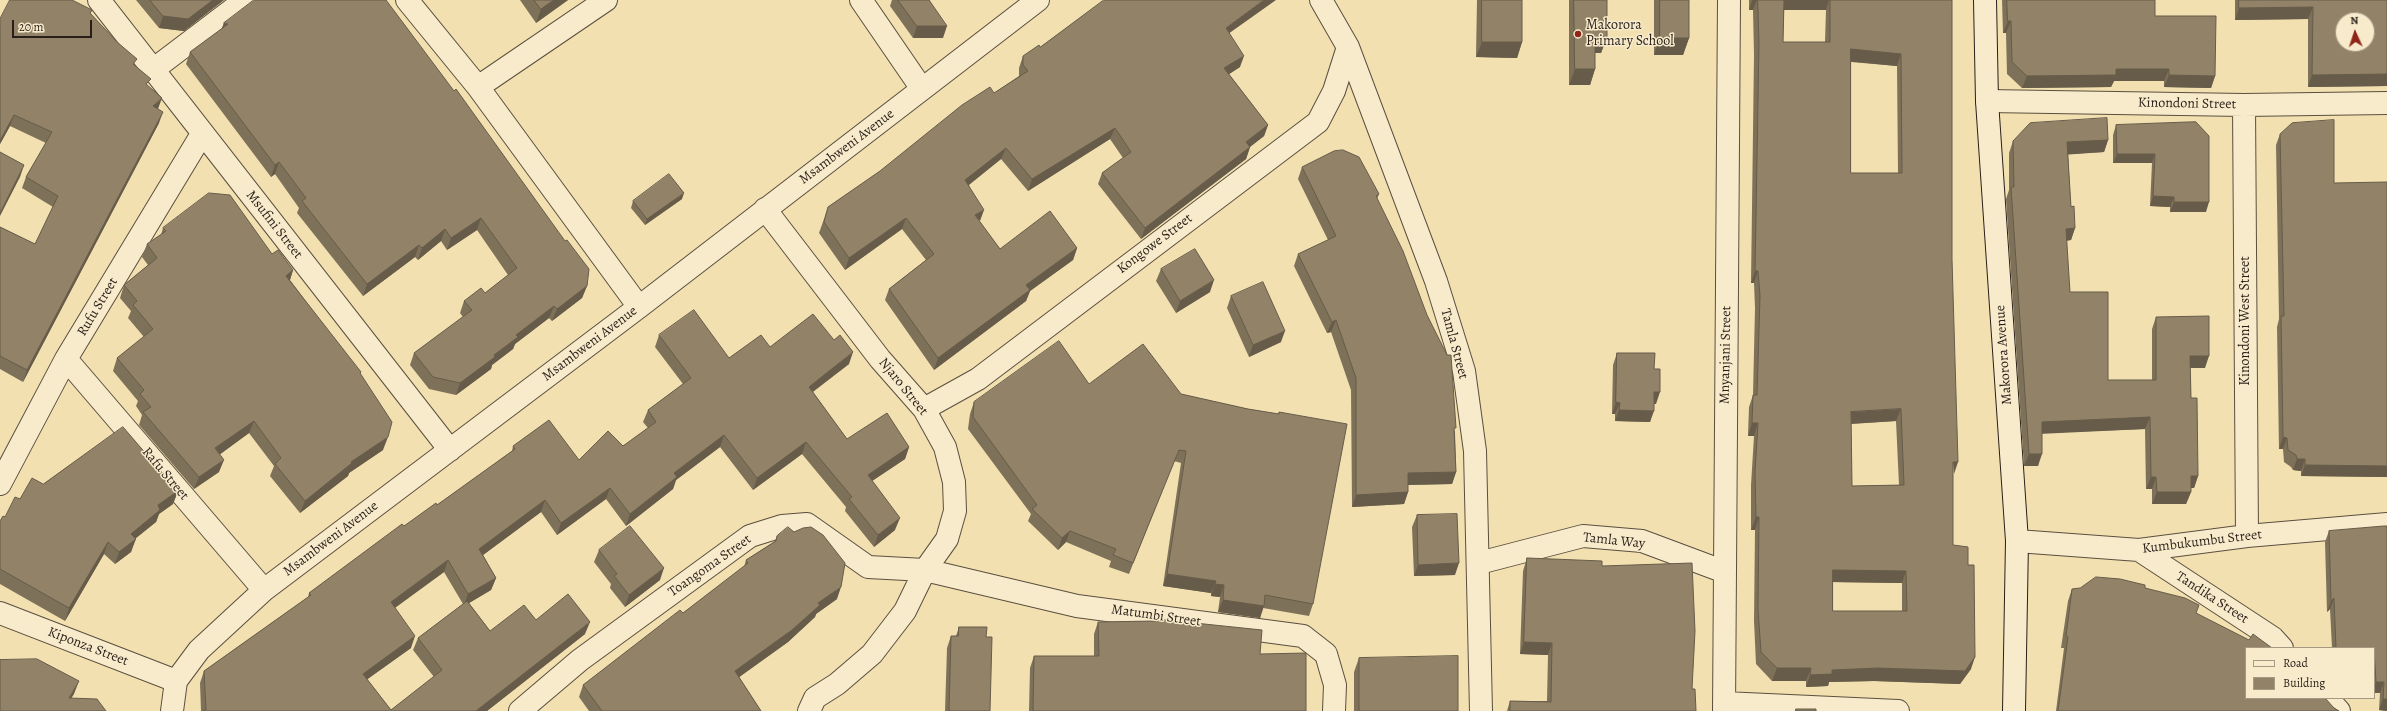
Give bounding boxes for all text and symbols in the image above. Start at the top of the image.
scale bar [14,12,94,38]
north arrow [2335,12,2375,52]
text: N [2350,13,2359,28]
place label: Makorora Primary School [1586,18,1674,50]
text: 20 m [19,19,43,35]
marker: Makorora Primary School [1573,29,1583,39]
street label: Kinondoni Street [2138,95,2236,113]
street label: Msambweni Avenue [796,106,898,188]
street label: Msufini Street [242,187,306,263]
street label: Kongowe Street [1114,210,1196,278]
street label: Kinondoni West Street [2238,256,2254,386]
street label: Rufu Street [74,275,122,339]
street label: Msambweni Avenue [539,303,641,385]
street label: Makorora Avenue [1992,304,2016,406]
street label: Mnyanjani Street [1717,306,1735,404]
street label: Tamla Street [1437,307,1471,381]
street label: Njaro Street [875,355,931,419]
street label: Rafu Street [138,444,192,504]
street label: Msambweni Avenue [280,498,382,580]
street label: Kumbukumbu Street [2141,526,2263,558]
street label: Tamla Way [1582,529,1646,553]
street label: Toangoma Street [665,531,755,601]
street label: Tandika Street [2173,568,2251,628]
street label: Matumbi Street [1110,601,1202,631]
street label: Kiponza Street [45,624,131,670]
legend [2245,647,2375,699]
text: Road [2283,655,2308,671]
text: Building [2283,675,2325,691]

